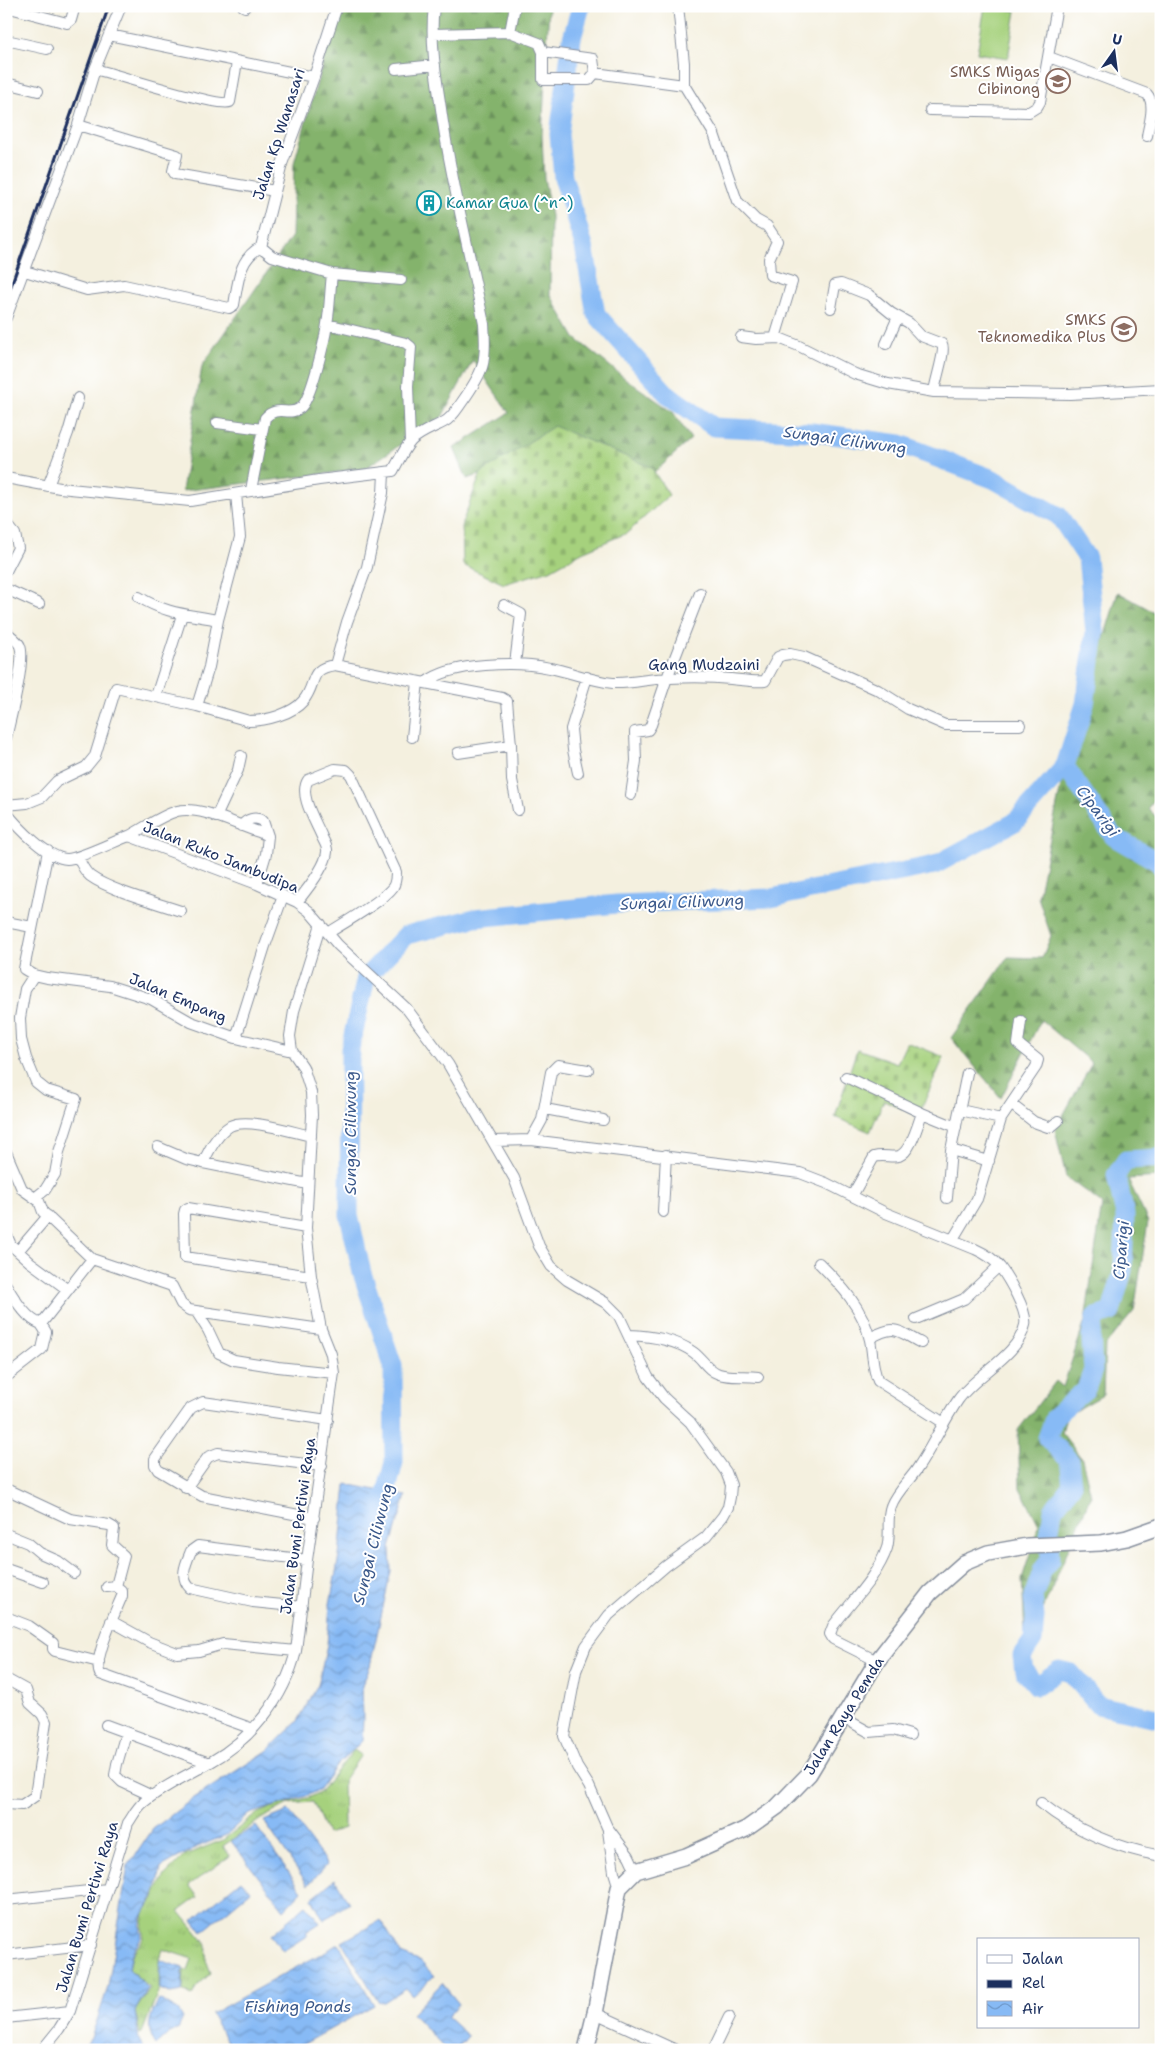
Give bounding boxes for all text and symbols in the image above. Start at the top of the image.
north arrow [1090,28,1140,78]
text: U [1110,29,1124,49]
place label: SMKS Migas Cibinong [950,62,1040,99]
street label: Jalan Kp Wanasari [248,65,310,203]
school or university icon: SMKS Migas Cibinong [1045,68,1071,94]
building icon: Kamar Gua (^n^) [416,190,442,216]
place label: Kamar Gua (^n^) [446,193,573,213]
place label: SMKS Teknomedika Plus [978,310,1106,347]
school or university icon: SMKS Teknomedika Plus [1111,316,1137,342]
water label: Sungai Ciliwung [782,421,908,459]
street label: Gang Mudzaini [648,655,760,675]
water label: Ciparigi [1072,781,1124,841]
street label: Jalan Ruko Jambudipa [140,816,303,898]
water label: Sungai Ciliwung [620,889,744,915]
street label: Jalan Empang [126,968,230,1028]
water label: Sungai Ciliwung [340,1071,361,1195]
water label: Ciparigi [1108,1219,1134,1280]
street label: Jalan Bumi Pertiwi Raya [276,1436,320,1616]
water label: Sungai Ciliwung [348,1481,398,1607]
street label: Jalan Raya Pemda [799,1652,889,1779]
street label: Jalan Bumi Pertiwi Raya [51,1818,123,1995]
legend [977,1938,1140,2028]
text: Jalan [1022,1949,1063,1969]
text: Rel [1022,1973,1045,1993]
water label: Fishing Ponds [245,1996,352,2017]
text: Air [1022,1999,1044,2019]

